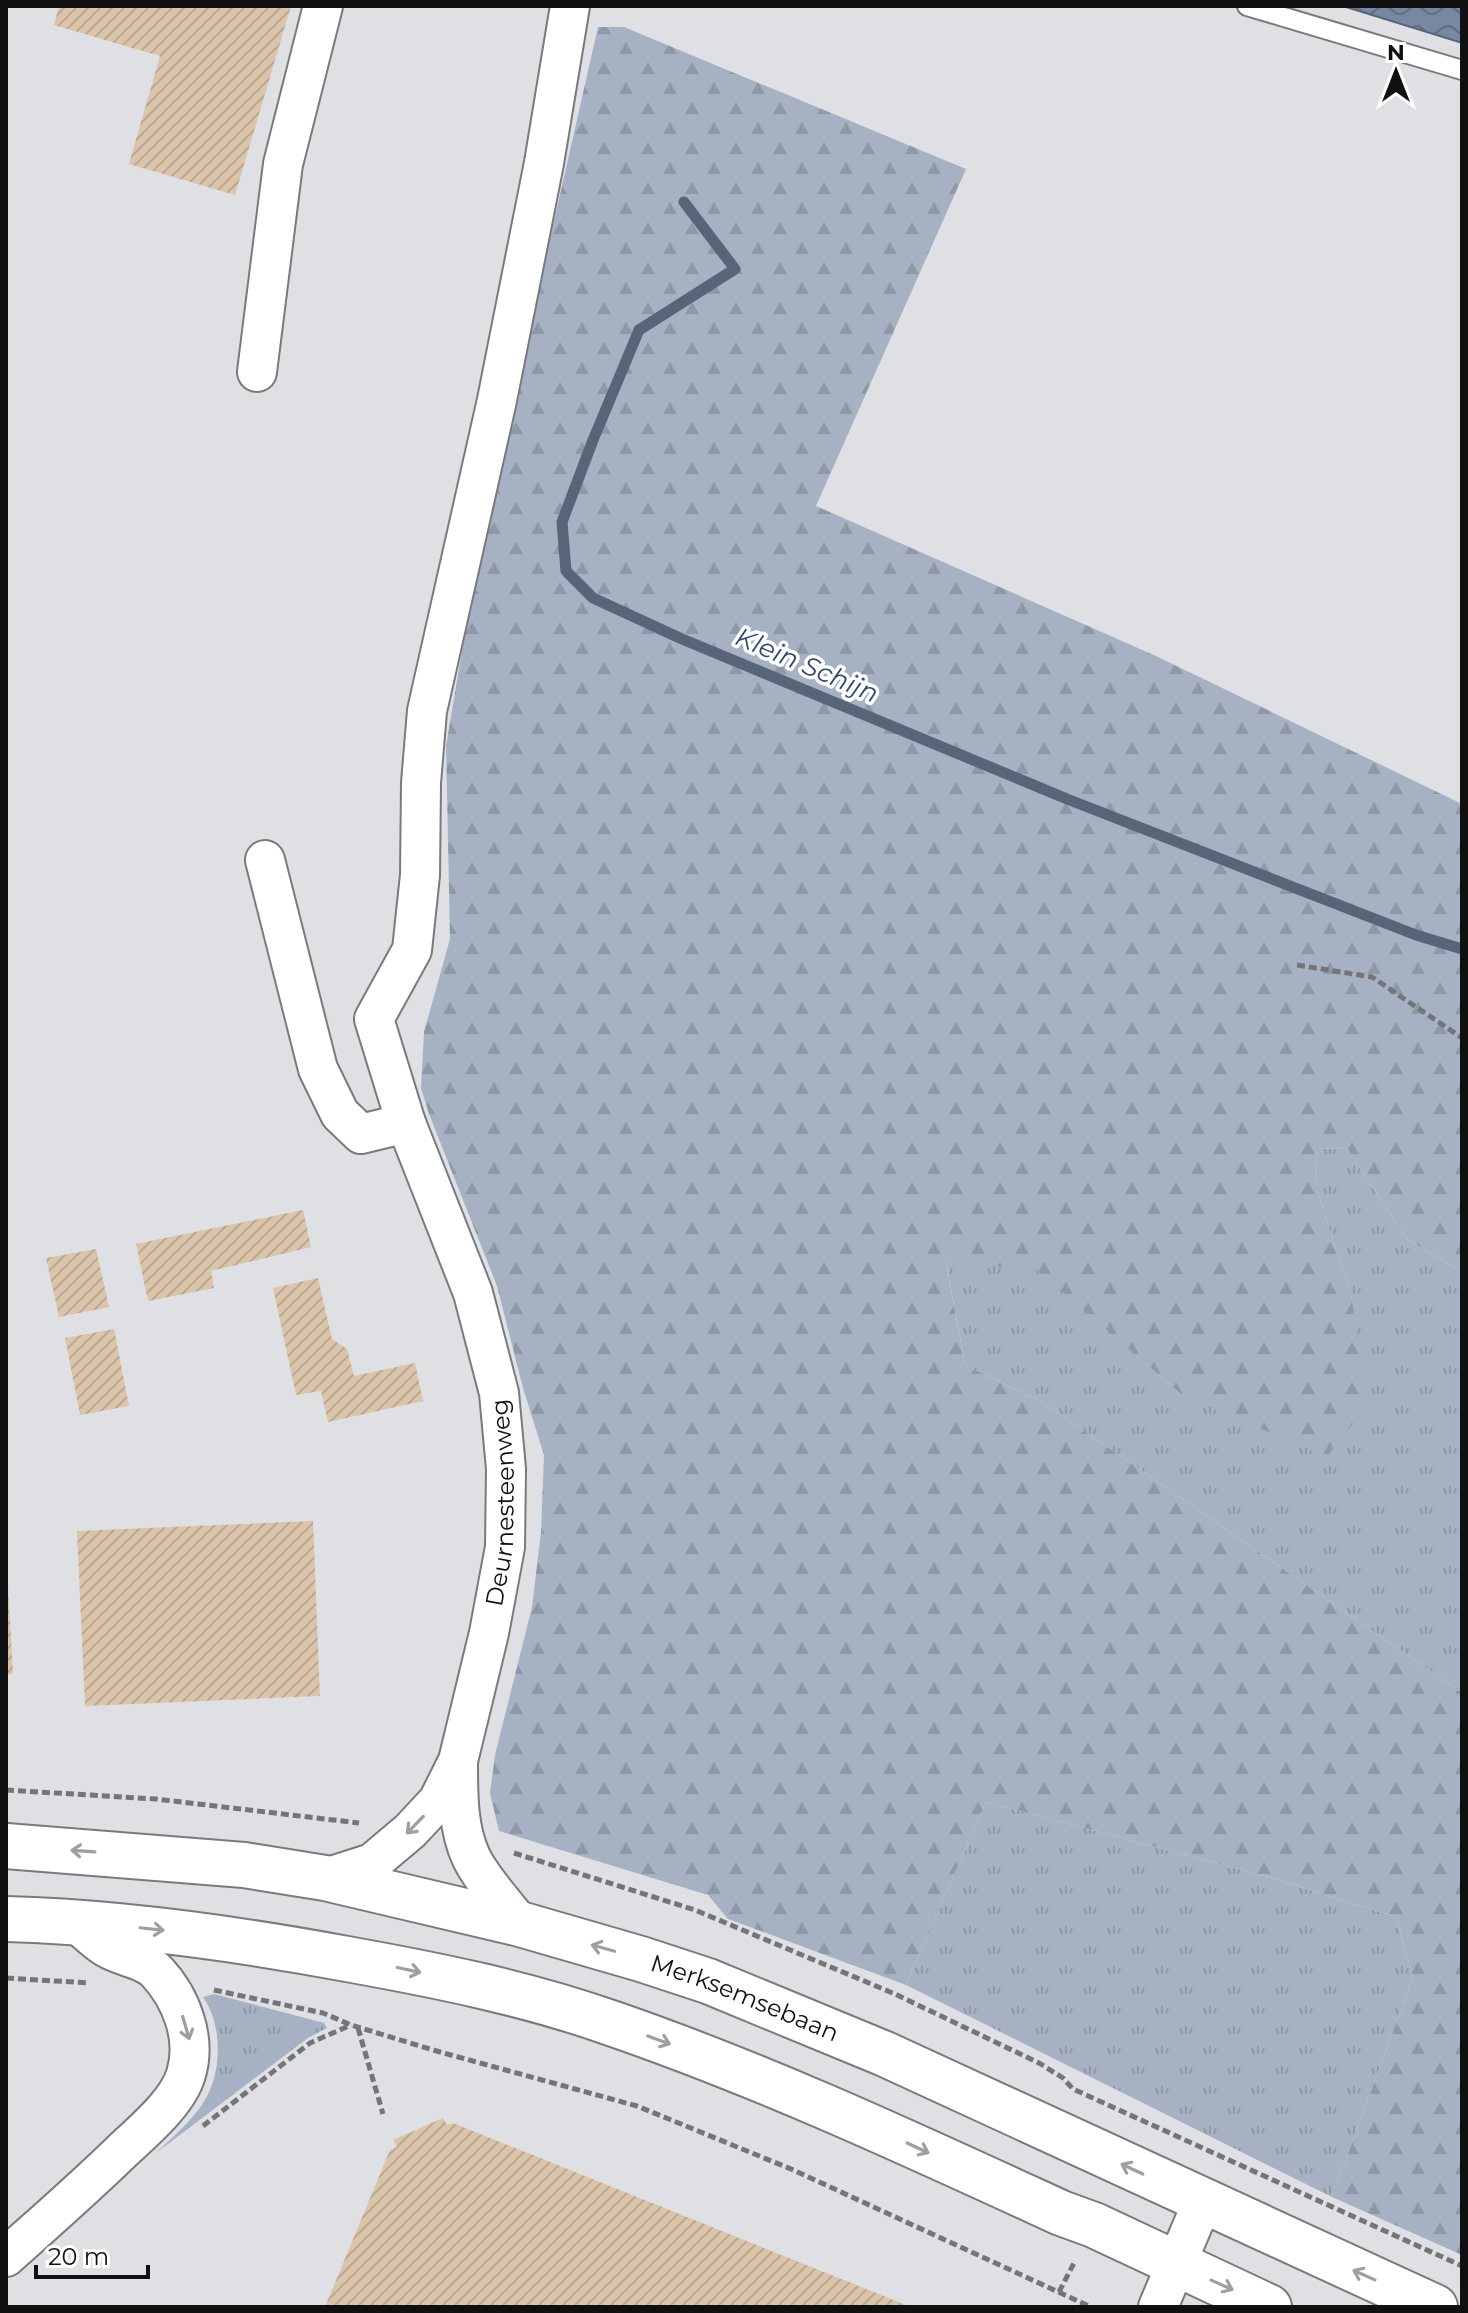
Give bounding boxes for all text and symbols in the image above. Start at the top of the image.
north arrow [1356,32,1436,112]
text: N [1387,39,1405,66]
water label: Klein Schijn [731,621,883,709]
street label: Deurnesteenweg [479,1398,520,1609]
one-way arrow [406,1815,425,1834]
one-way arrow [70,1843,97,1858]
one-way arrow [138,1922,165,1937]
one-way arrow [590,1939,616,1954]
street label: Merksemsebaan [647,1948,843,2047]
one-way arrow [395,1963,421,1978]
one-way arrow [179,2014,194,2040]
one-way arrow [646,2033,671,2048]
one-way arrow [906,2141,930,2156]
one-way arrow [1120,2161,1144,2176]
scale bar [36,2229,148,2279]
text: 20 m [48,2242,109,2271]
one-way arrow [1352,2267,1376,2282]
one-way arrow [1209,2279,1234,2294]

